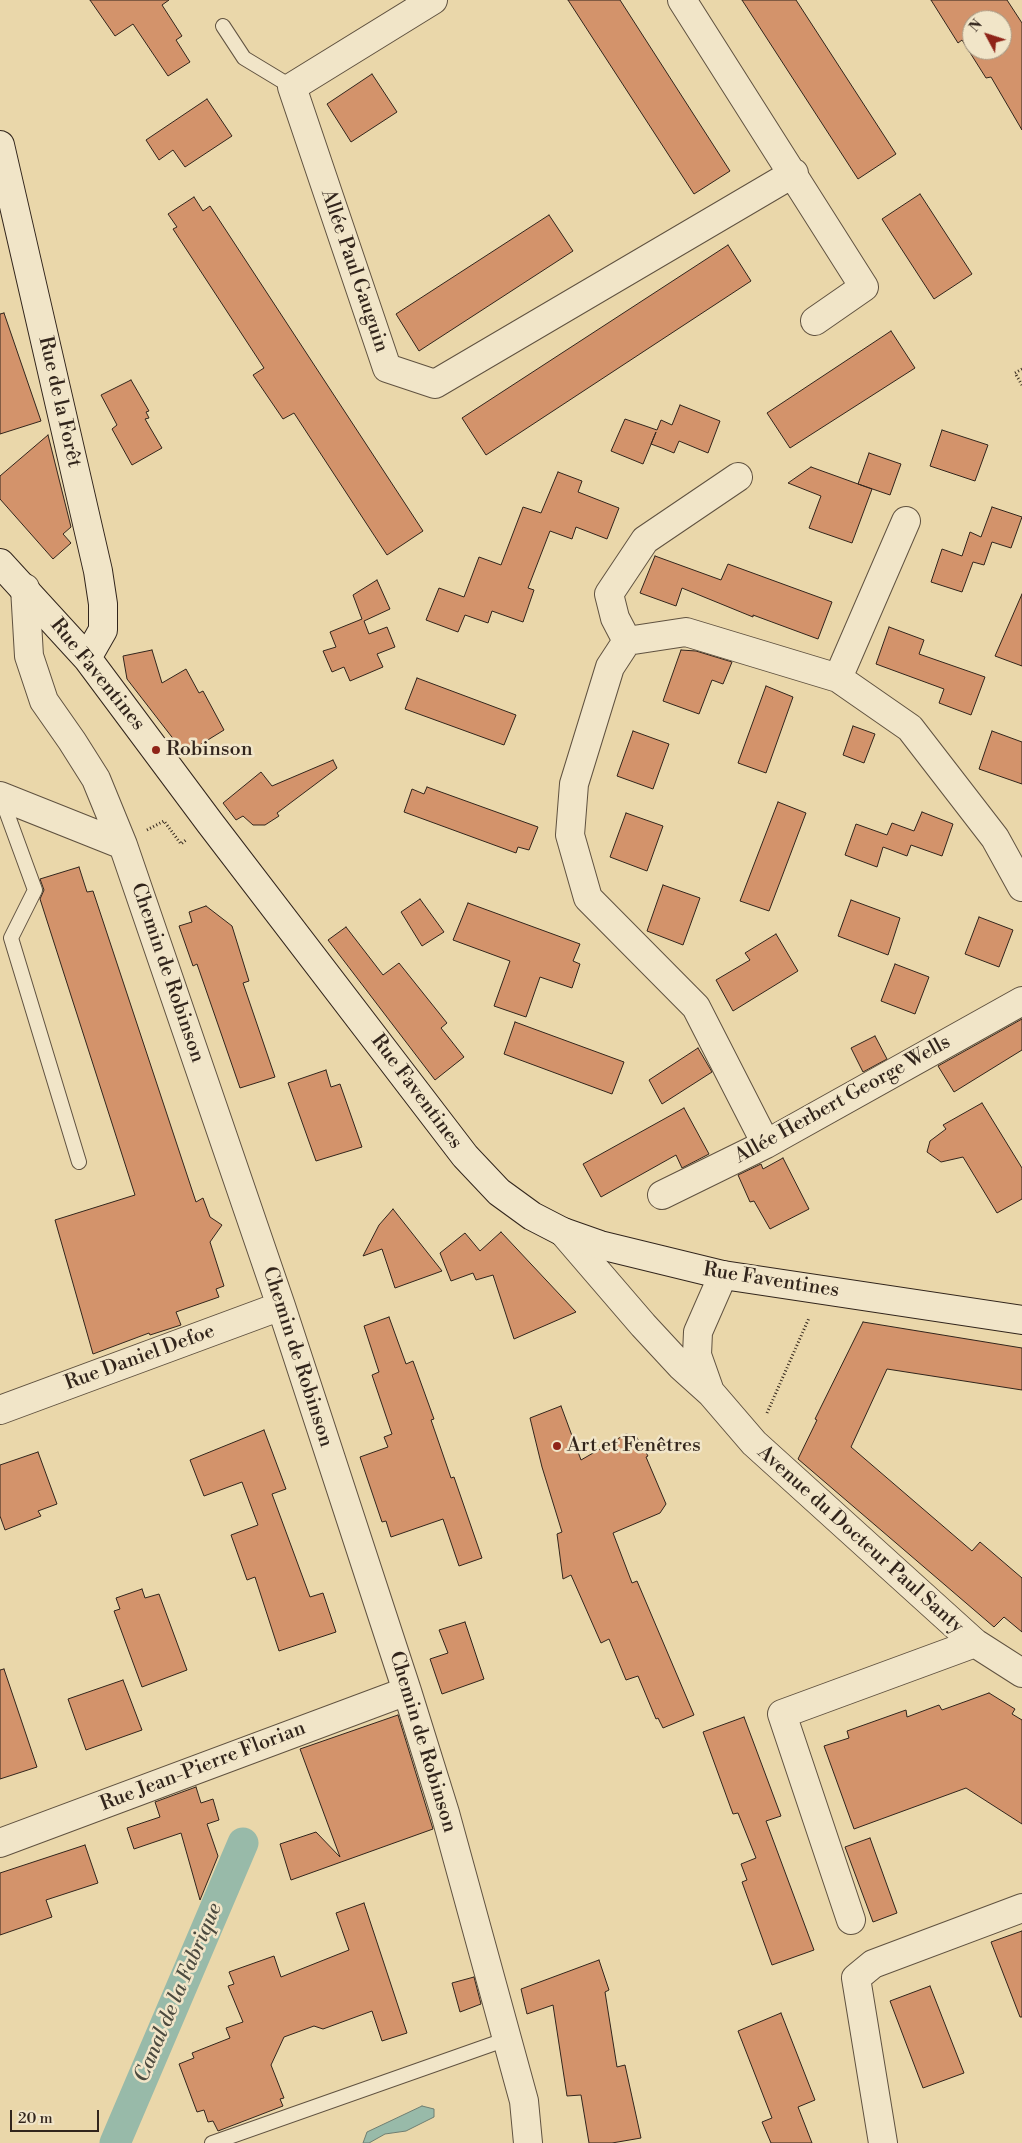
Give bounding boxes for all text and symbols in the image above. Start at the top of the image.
north arrow [962,10,1012,60]
text: N [966,16,987,36]
street label: Allée Paul Gauguin [315,186,393,356]
street label: Rue de la Forêt [32,334,86,470]
street label: Rue Faventines [44,614,150,736]
place label: Robinson [166,738,253,762]
marker: Robinson [150,744,162,756]
street label: Chemin de Robinson [125,880,209,1066]
street label: Rue Faventines [365,1030,467,1154]
street label: Allée Herbert George Wells [731,1031,955,1169]
street label: Rue Faventines [701,1258,841,1304]
street label: Chemin de Robinson [257,1264,337,1450]
street label: Rue Daniel Defoe [62,1320,218,1396]
place label: Art et Fenêtres [567,1434,701,1458]
marker: Art et Fenêtres [551,1440,563,1452]
street label: Avenue du Docteur Paul Santy [752,1441,968,1639]
street label: Chemin de Robinson [383,1648,461,1836]
street label: Rue Jean-Pierre Florian [97,1717,309,1817]
water label: Canal de la Fabrique [130,1900,228,2086]
scale bar [12,2100,101,2132]
text: 20 m [18,2109,53,2128]

